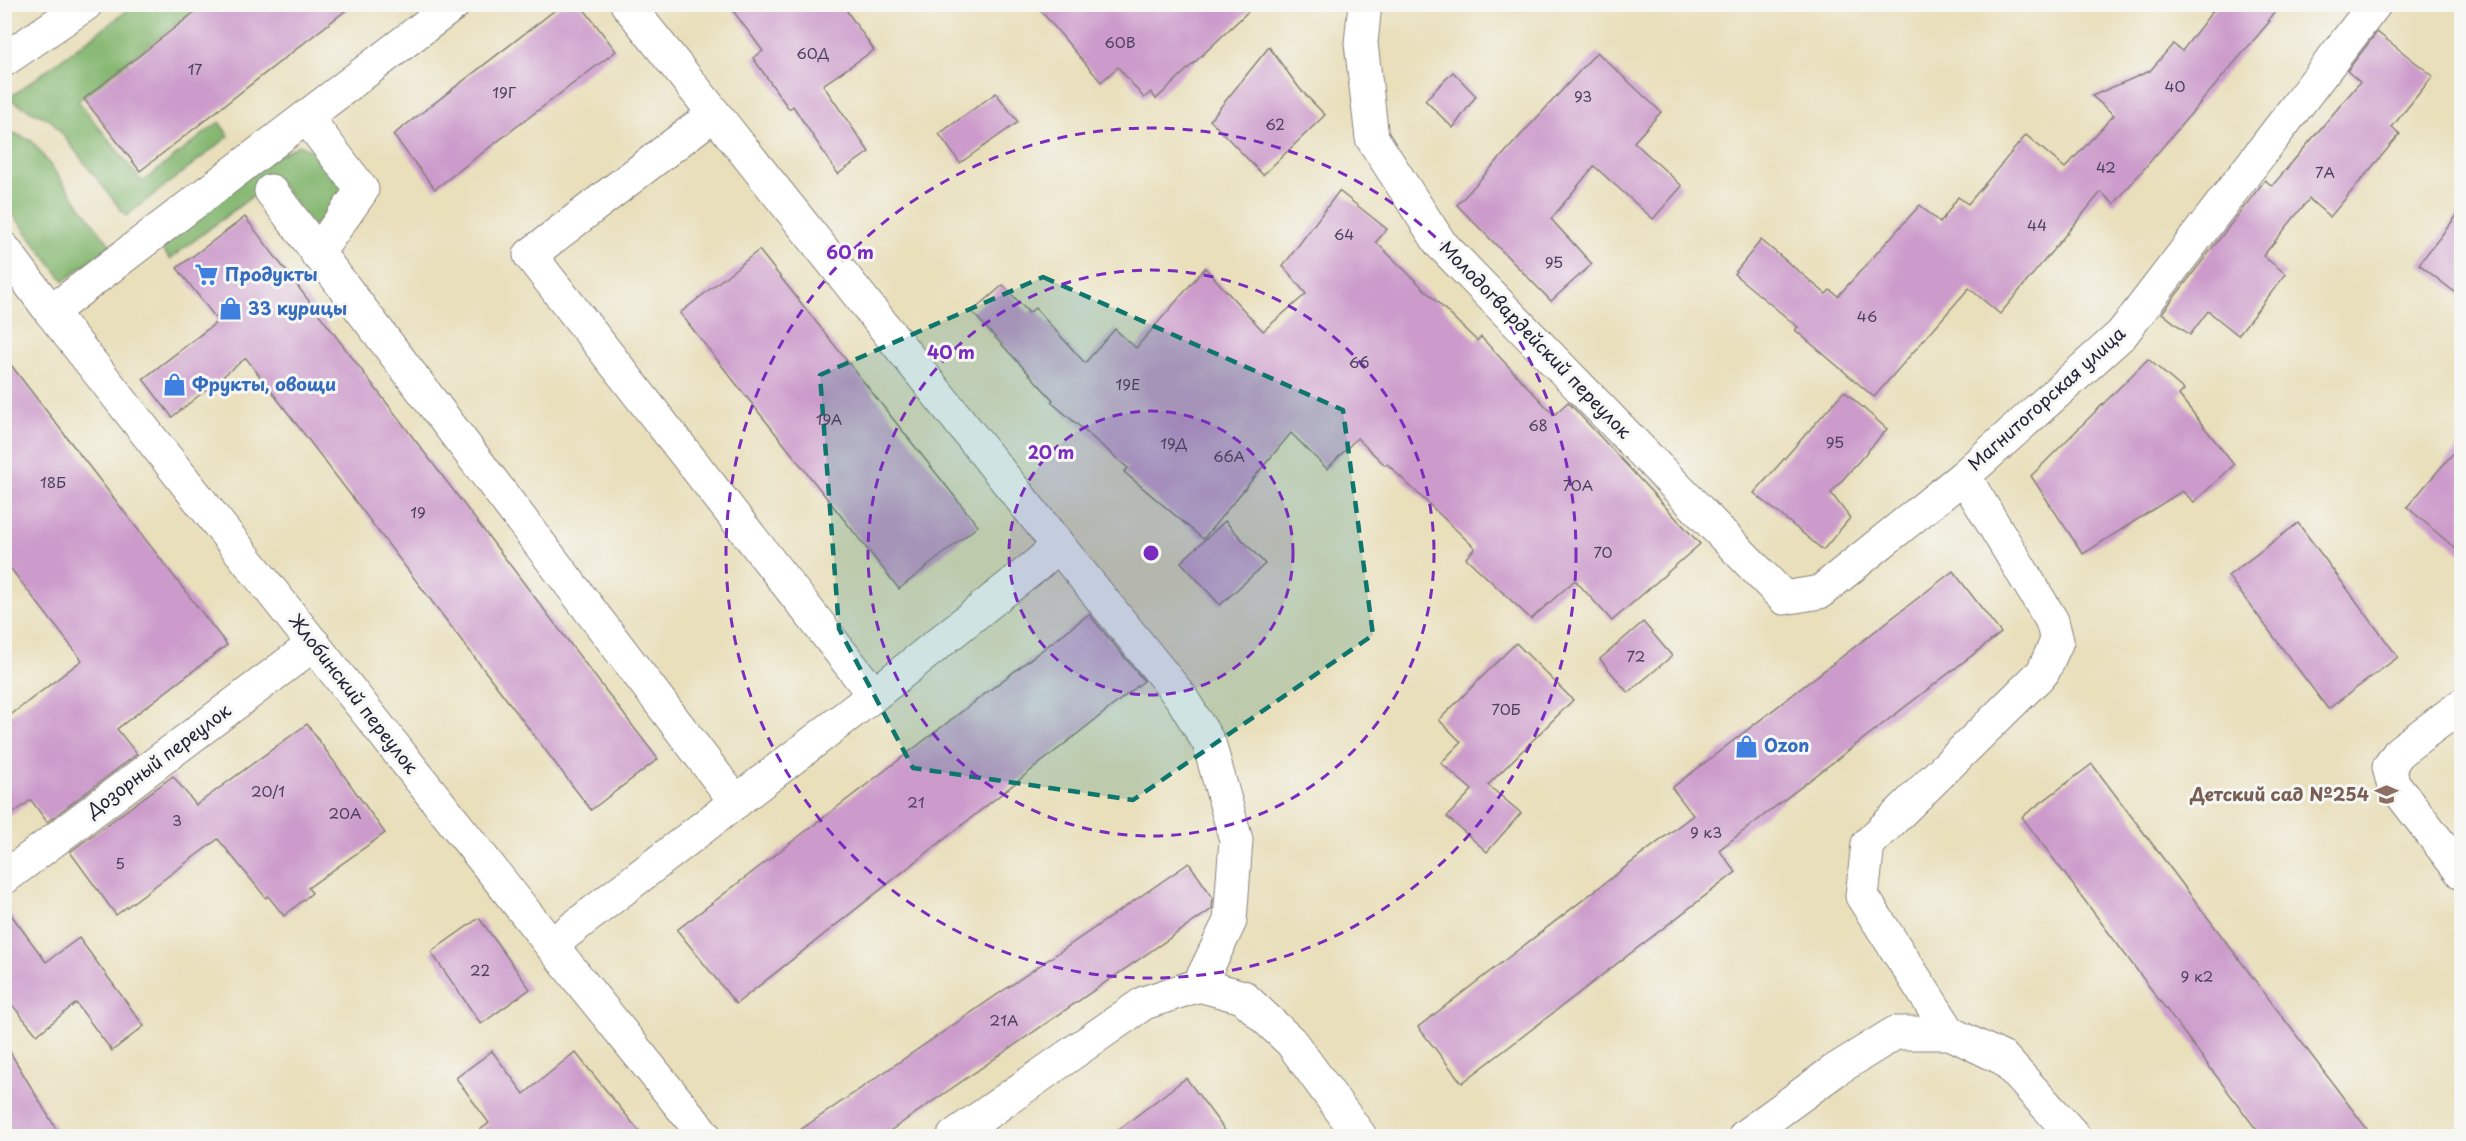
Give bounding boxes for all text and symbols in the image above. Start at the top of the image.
house number: 60В [1104,30,1136,53]
house number: 60Д [796,41,830,64]
house number: 17 [188,57,202,80]
house number: 40 [2165,74,2185,97]
house number: 19Г [492,80,517,103]
house number: 93 [1574,84,1592,107]
house number: 62 [1265,112,1285,135]
house number: 42 [2096,155,2116,178]
house number: 7А [2315,160,2335,183]
house number: 44 [2027,213,2047,236]
house number: 64 [1334,222,1354,245]
street label: Молодогвардейский переулок [1434,234,1638,444]
text: 60 m [826,238,874,265]
house number: 95 [1545,250,1563,273]
place label: Продукты [225,260,318,287]
supermarket icon: Продукты [194,262,220,288]
place label: 33 курицы [248,294,347,321]
shop icon: 33 курицы [217,296,243,322]
house number: 46 [1857,304,1877,327]
street label: Магнитогорская улица [1961,319,2131,476]
text: 40 m [927,338,975,365]
house number: 66 [1349,350,1369,373]
place label: Фрукты, овощи [192,370,336,397]
shop icon: Фрукты, овощи [161,372,187,398]
house number: 19Е [1116,372,1140,395]
house number: 19А [816,407,842,430]
house number: 68 [1528,413,1548,436]
house number: 95 [1826,430,1844,453]
house number: 19Д [1160,431,1188,454]
text: 20 m [1028,438,1074,465]
house number: 66А [1213,444,1245,467]
house number: 18Б [40,470,66,493]
house number: 70А [1563,473,1593,496]
house number: 19 [410,500,426,523]
house number: 70 [1593,540,1613,563]
centre of rings [1141,543,1161,563]
street label: Жлобинский переулок [283,607,426,779]
house number: 72 [1627,644,1645,667]
street label: Дозорный переулок [79,696,236,824]
house number: 70Б [1492,697,1521,720]
place label: Ozon [1764,731,1809,758]
shop icon: Ozon [1733,733,1759,759]
house number: 20/1 [251,779,285,802]
place label: Детский сад №254 [2189,780,2369,807]
school or university icon: Детский сад №254 [2374,782,2400,808]
house number: 21 [907,790,925,813]
house number: 20А [329,801,361,824]
house number: 3 [172,808,182,831]
house number: 9 к3 [1690,820,1722,843]
house number: 5 [115,851,125,874]
house number: 22 [470,958,490,981]
house number: 9 к2 [2181,964,2213,987]
house number: 21А [990,1008,1018,1031]

